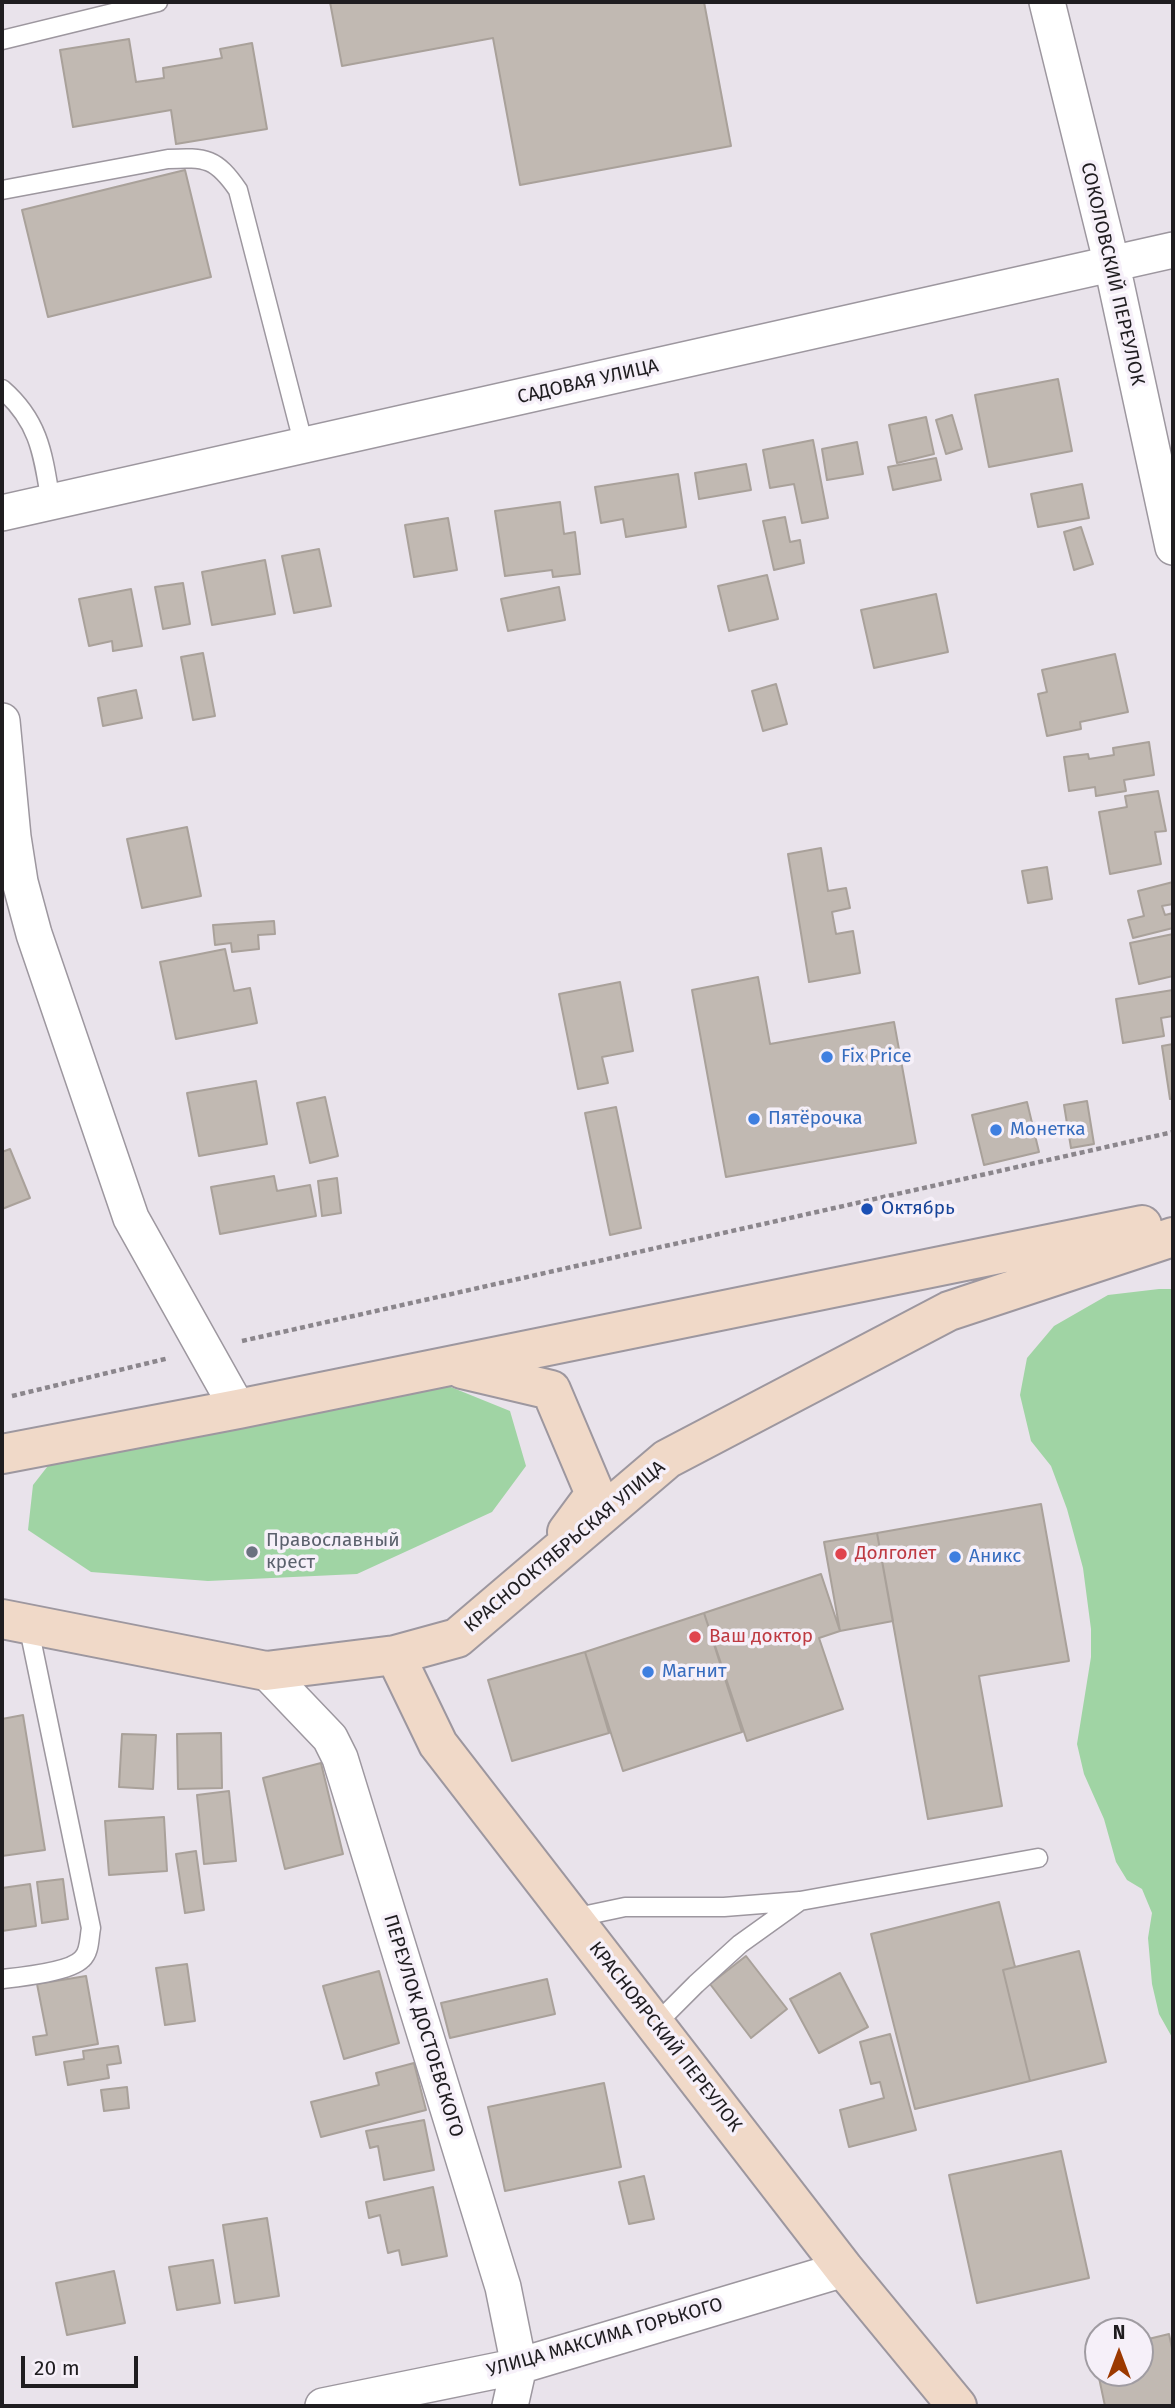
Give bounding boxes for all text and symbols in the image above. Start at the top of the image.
street label: СОКОЛОВСКИЙ ПЕРЕУЛОК [1075,160,1149,388]
street label: САДОВАЯ УЛИЦА [515,355,661,409]
place label: Fix Price [841,1046,912,1068]
marker: Fix Price [819,1049,835,1065]
place label: Пятёрочка [768,1108,863,1130]
marker: Пятёрочка [746,1111,762,1127]
place label: Монетка [1010,1119,1086,1141]
marker: Монетка [988,1122,1004,1138]
place label: Октябрь [881,1198,955,1220]
marker: Октябрь [859,1201,875,1217]
street label: КРАСНООКТЯБРЬСКАЯ УЛИЦА [460,1456,670,1638]
place label: Православный крест [266,1530,400,1574]
place label: Долголет [855,1543,936,1565]
marker: Православный крест [244,1544,260,1560]
marker: Долголет [833,1546,849,1562]
place label: Аникс [969,1546,1021,1568]
marker: Аникс [947,1549,963,1565]
place label: Ваш доктор [709,1626,813,1648]
marker: Ваш доктор [687,1629,703,1645]
place label: Магнит [662,1661,727,1683]
marker: Магнит [640,1664,656,1680]
street label: ПЕРЕУЛОК ДОСТОЕВСКОГО [378,1912,468,2140]
street label: КРАСНОЯРСКИЙ ПЕРЕУЛОК [584,1937,746,2137]
street label: УЛИЦА МАКСИМА ГОРЬКОГО [485,2293,725,2383]
north arrow [1084,2317,1154,2387]
text: N [1113,2321,1125,2344]
scale bar [24,2342,142,2386]
text: 20 m [34,2355,80,2381]

